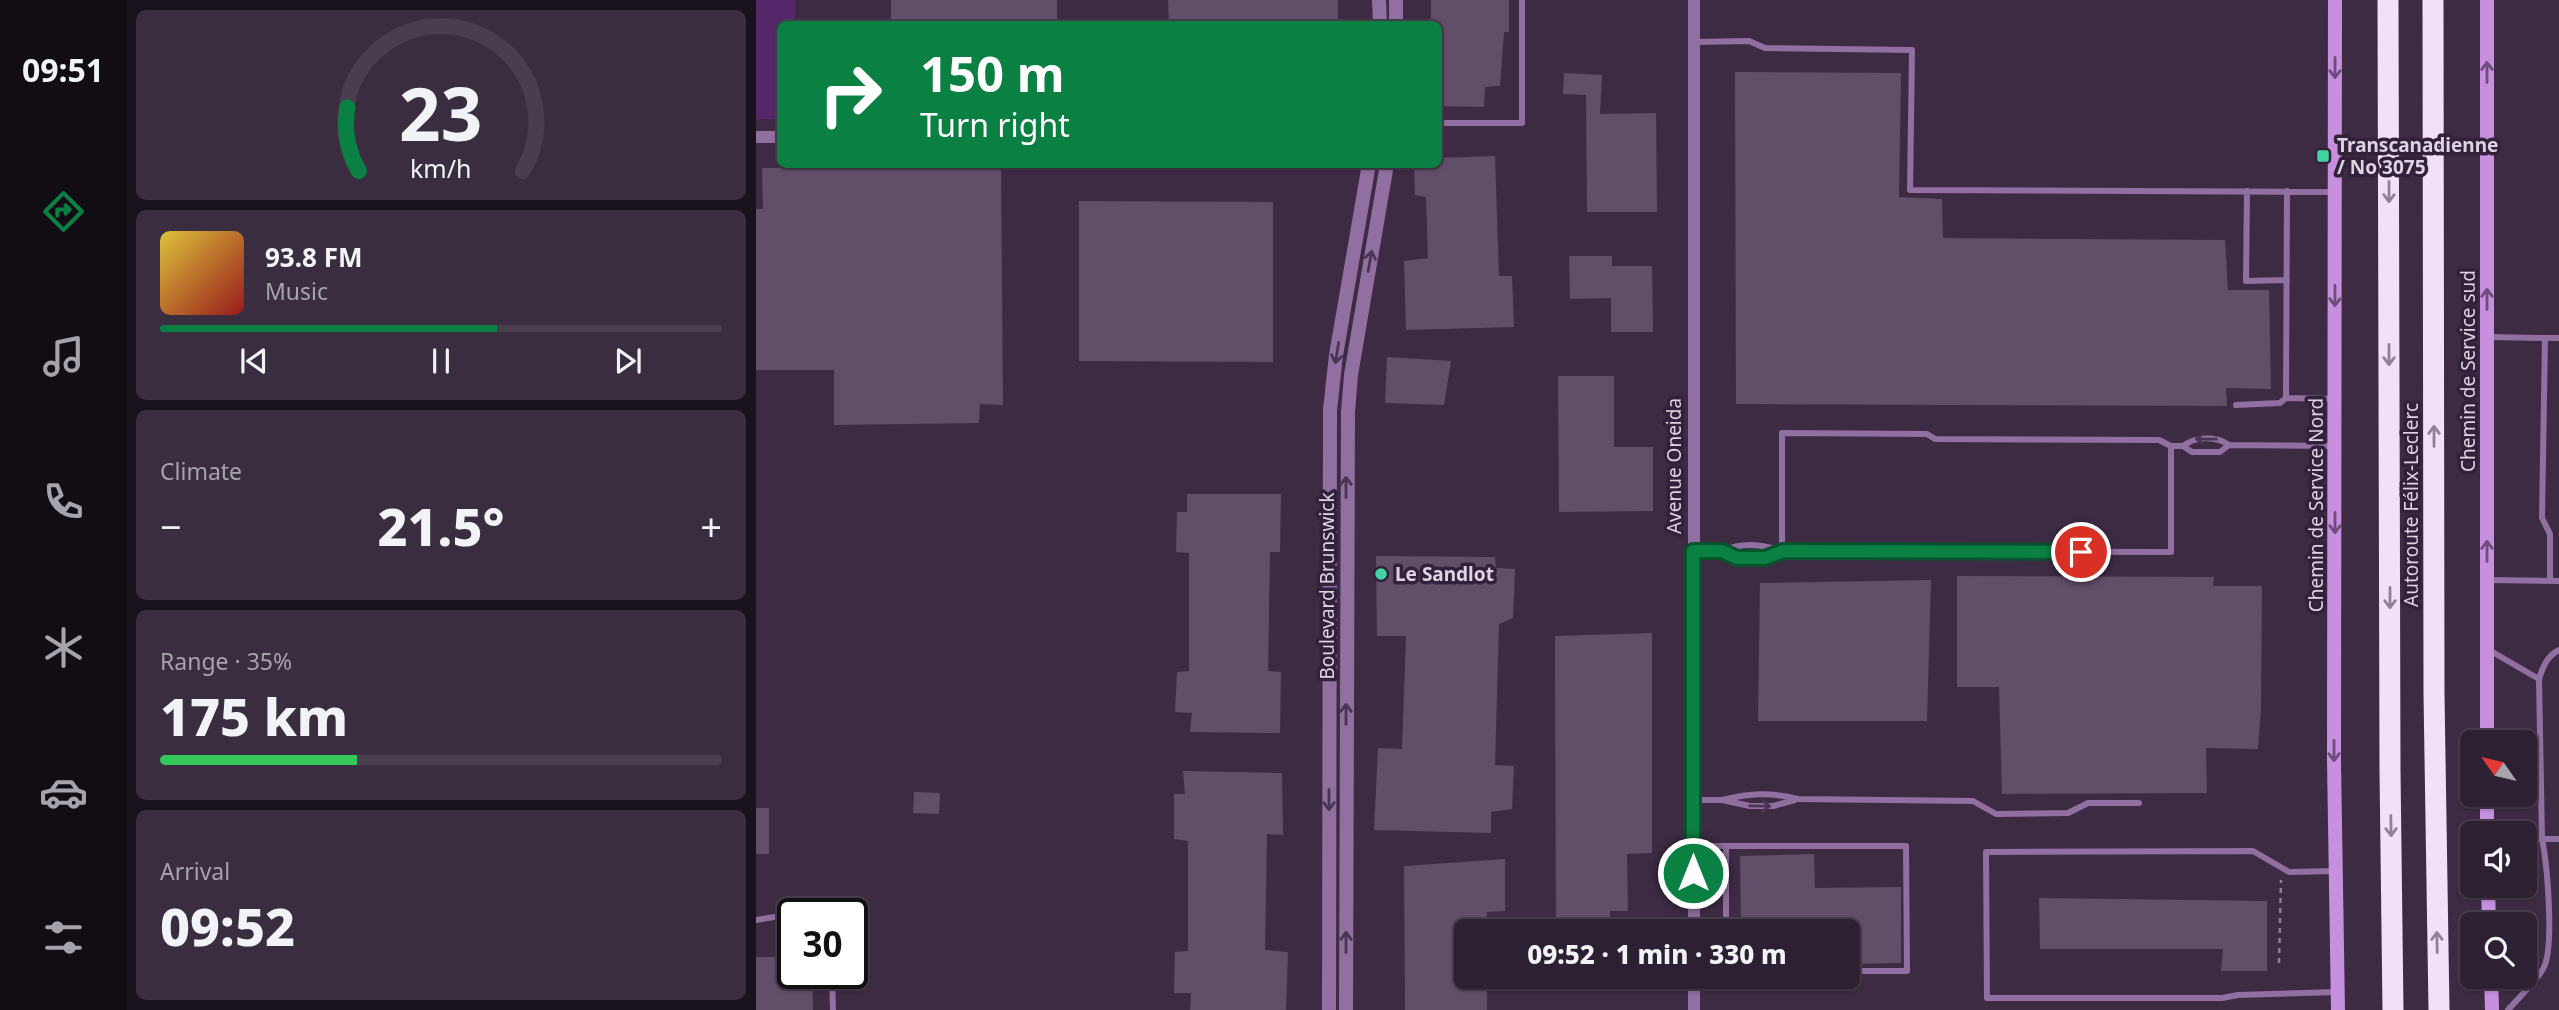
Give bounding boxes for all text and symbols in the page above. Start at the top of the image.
text: 150 m [920,40,1065,106]
text: 09:51 [22,48,104,91]
icon: right [805,49,896,140]
one-way arrow [2328,56,2342,79]
one-way arrow [2480,61,2494,84]
text: 23 [399,63,483,162]
text: Turn right [920,103,1070,146]
place label: Transcanadienne / No 3075 [2337,132,2498,180]
marker: Transcanadienne / No 3075 [2315,148,2331,164]
text: km/h [410,151,472,185]
one-way arrow [2382,180,2395,203]
icon: directions [39,187,88,236]
text: 93.8 FM [265,239,362,275]
one-way arrow [1364,250,1377,273]
street label: Chemin de Service sud [2455,270,2481,472]
text: Music [265,275,328,307]
one-way arrow [2328,284,2342,307]
one-way arrow [2480,288,2494,311]
icon: music [39,332,88,381]
one-way arrow [1330,341,1343,363]
icon: previous [235,342,273,380]
icon: pause [422,342,460,380]
icon: next [609,342,647,380]
one-way arrow [2382,343,2396,366]
street label: Avenue Oneida [1661,398,1687,534]
street label: Chemin de Service Nord [2303,398,2329,612]
street label: Autoroute Félix-Leclerc [2398,403,2424,607]
one-way arrow [2427,425,2441,448]
one-way arrow [2195,432,2218,446]
text: Climate [160,455,242,487]
one-way arrow [1339,476,1353,499]
icon: phone [39,477,88,526]
text: 21.5° [378,490,504,561]
street label: Boulevard Brunswick [1314,492,1340,680]
text: − [160,500,182,552]
text: + [700,500,722,552]
one-way arrow [2328,511,2342,534]
pin [2051,522,2111,582]
icon: arrive [2062,533,2100,571]
one-way arrow [2480,540,2494,563]
place label: Le Sandlot [1395,561,1494,587]
marker: Le Sandlot [1373,566,1389,582]
one-way arrow [2383,587,2397,610]
icon: climate [39,623,88,672]
text: Range · 35% [160,645,292,677]
text: 175 km [160,680,348,751]
one-way arrow [1339,703,1353,726]
north arrow [2460,730,2538,807]
map controls [2460,730,2537,989]
one-way arrow [2327,739,2341,762]
icon: car [39,768,88,817]
one-way arrow [1322,788,1336,811]
one-way arrow [1748,799,1771,812]
one-way arrow [2384,814,2397,837]
button: sound [2460,821,2537,898]
position arrow [1656,836,1730,910]
text: Arrival [160,855,230,887]
text: 09:52 [160,890,295,961]
speed limit sign: 30 [777,898,868,989]
button: search [2460,912,2537,989]
icon: filters [39,913,88,962]
one-way arrow [1339,931,1353,954]
one-way arrow [2430,931,2444,954]
text: 09:52 · 1 min · 330 m [1527,936,1787,972]

